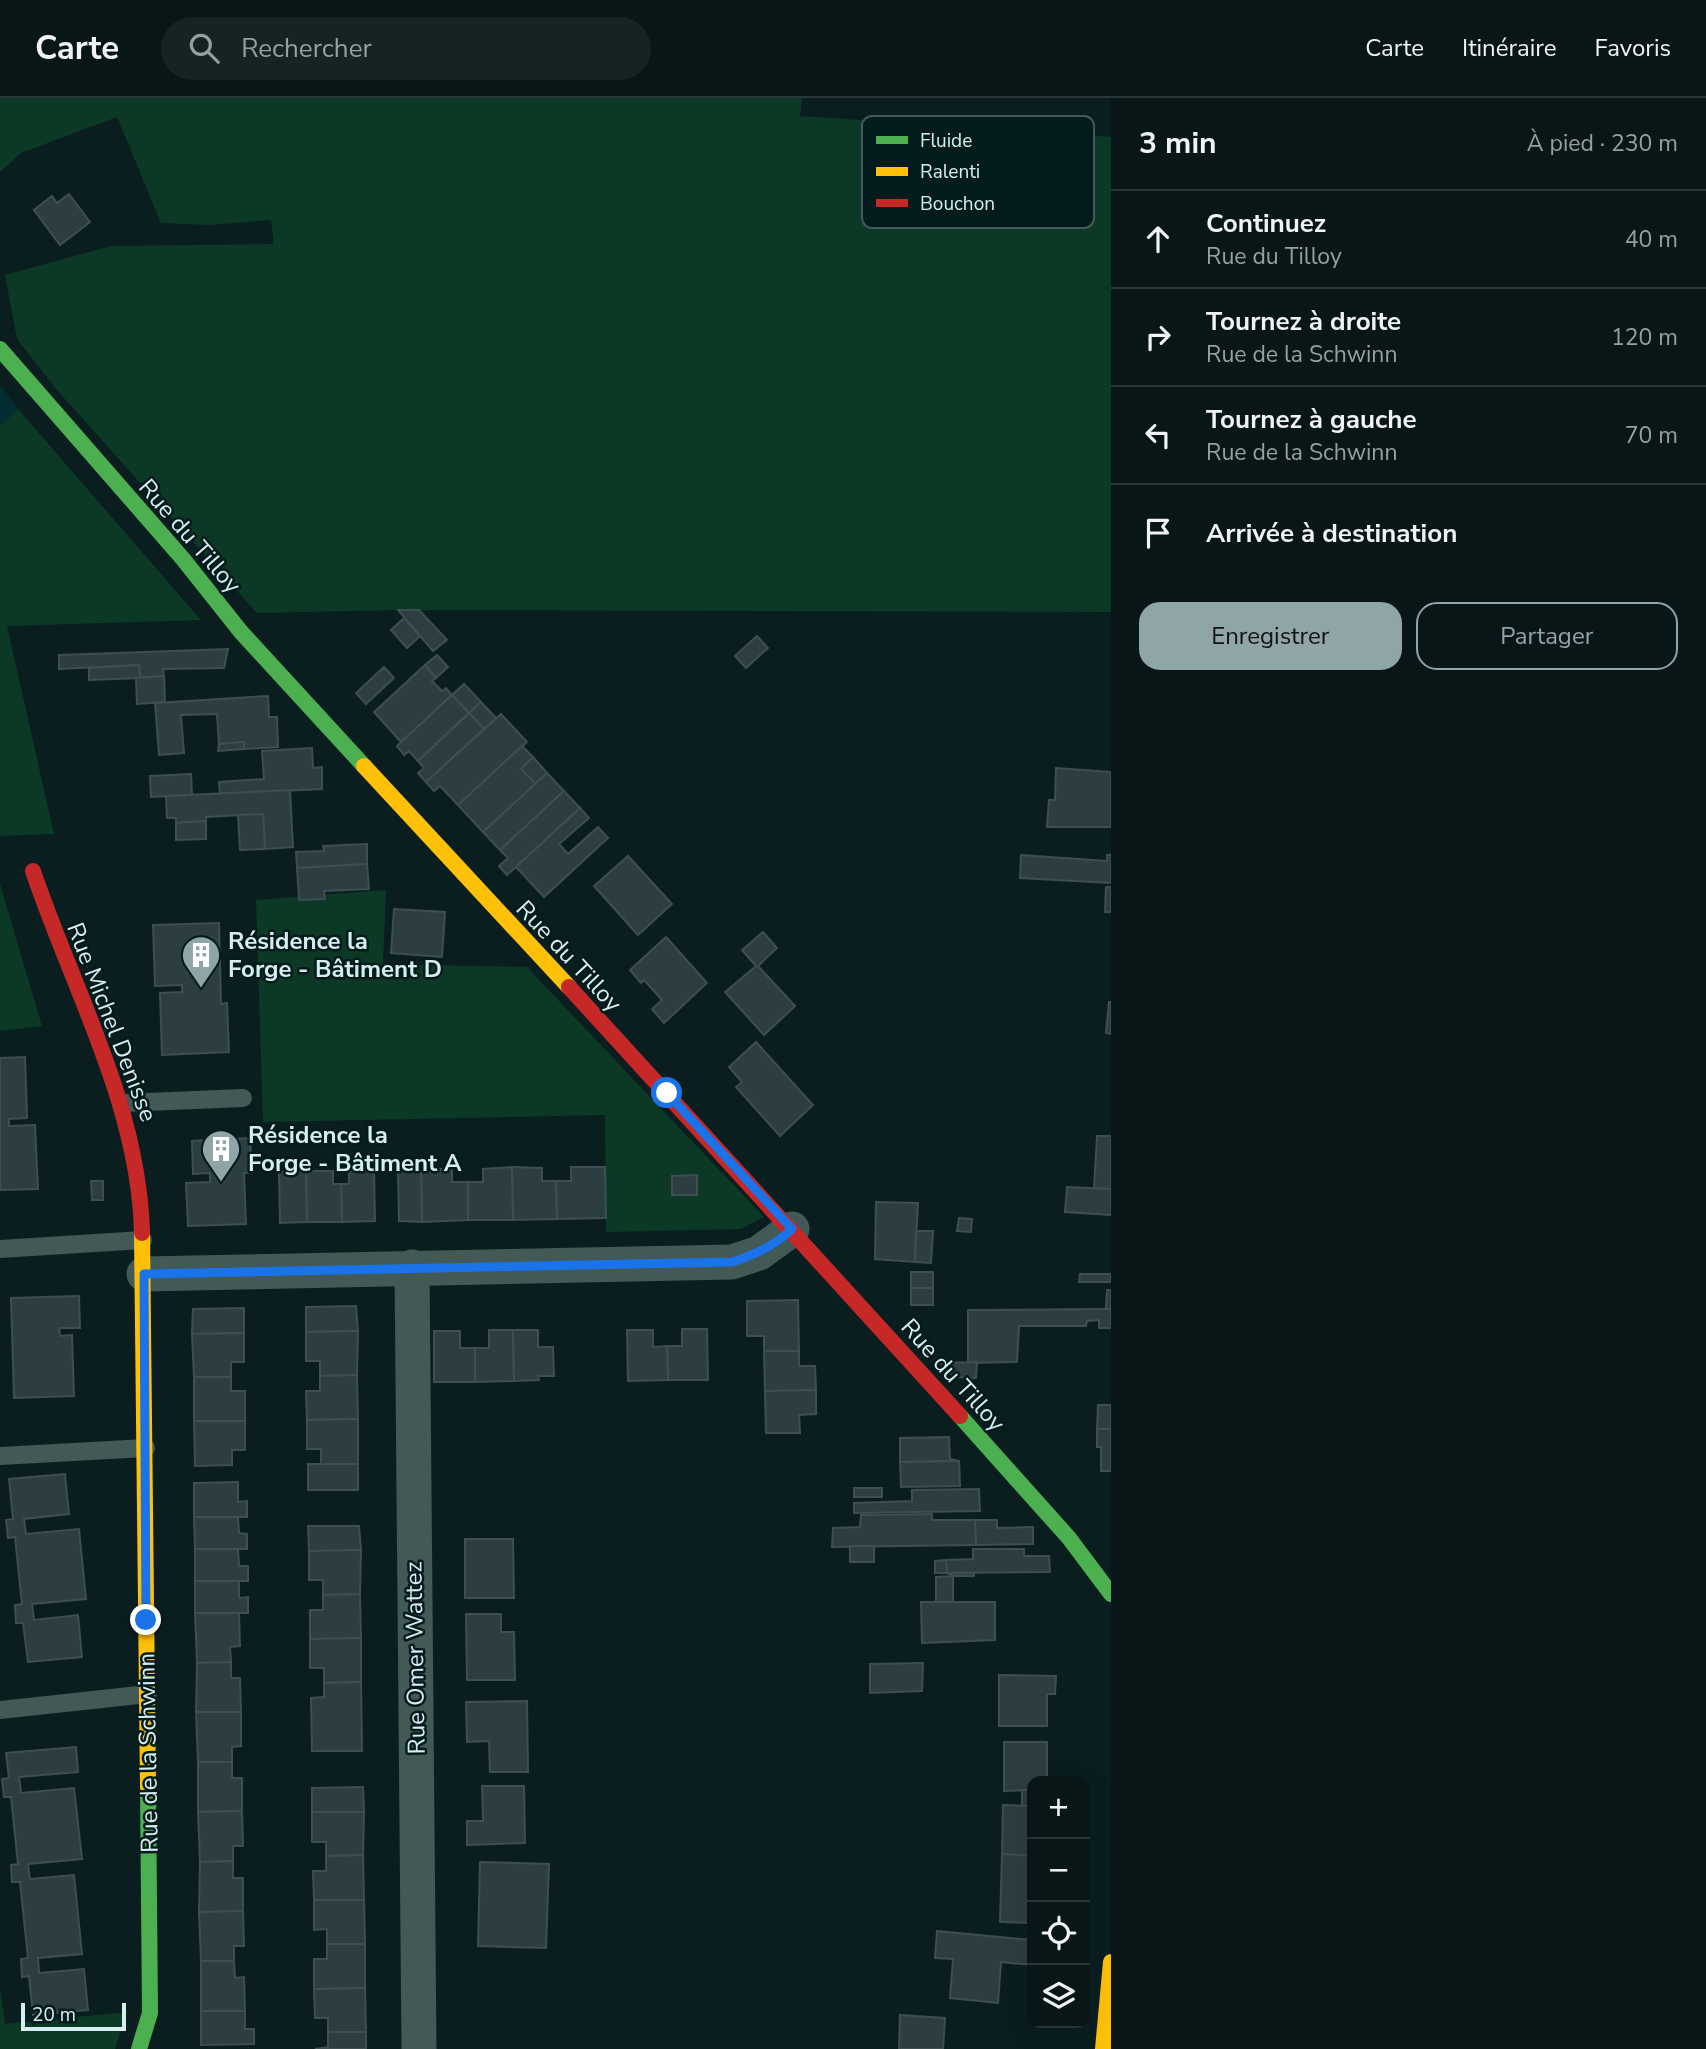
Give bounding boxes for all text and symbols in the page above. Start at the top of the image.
search box [161,17,651,80]
text: Carte [35,26,119,71]
icon: search [185,29,223,67]
text: Rechercher [241,31,372,66]
text: Carte [1365,32,1424,64]
text: Itinéraire [1462,32,1556,64]
text: Favoris [1594,32,1671,64]
legend [862,116,1094,228]
text: 3 min [1139,123,1217,164]
text: Fluide [920,128,972,154]
text: À pied · 230 m [1527,128,1678,159]
text: Ralenti [920,159,980,185]
text: Bouchon [920,191,995,217]
text: Continuez [1206,206,1326,241]
icon: ahead [1139,220,1177,258]
text: 40 m [1625,224,1678,255]
text: Rue du Tilloy [1206,241,1342,272]
text: Tournez à droite [1206,304,1401,339]
icon: right [1139,318,1177,356]
text: 120 m [1611,322,1678,353]
text: Rue de la Schwinn [1206,339,1397,370]
text: Tournez à gauche [1206,402,1417,437]
icon: left [1139,416,1177,454]
text: 70 m [1625,420,1678,451]
text: Rue de la Schwinn [1206,437,1397,468]
street label: Rue du Tilloy [131,472,249,600]
icon: arrive [1139,514,1177,552]
text: Arrivée à destination [1206,516,1457,551]
button: Enregistrer [1139,602,1402,670]
button: Partager [1416,602,1678,670]
street label: Rue du Tilloy [509,893,629,1019]
street label: Rue Michel Denisse [59,918,165,1126]
place label: Résidence la Forge - Bâtiment D [228,925,442,985]
building icon: Résidence la Forge - Bâtiment D [180,934,222,989]
route start [651,1077,682,1108]
place label: Résidence la Forge - Bâtiment A [248,1119,462,1179]
building icon: Résidence la Forge - Bâtiment A [200,1128,242,1183]
street label: Rue du Tilloy [894,1312,1013,1439]
street label: Rue Omer Wattez [397,1561,433,1755]
route end [130,1604,161,1635]
street label: Rue de la Schwinn [130,1653,166,1853]
map controls [1027,1776,1090,2028]
button: + [1027,1776,1090,1839]
button: − [1027,1839,1090,1902]
button: locate [1027,1902,1090,1965]
button: layers [1027,1965,1090,2028]
scale bar [21,2000,126,2032]
text: 20 m [32,2002,76,2028]

